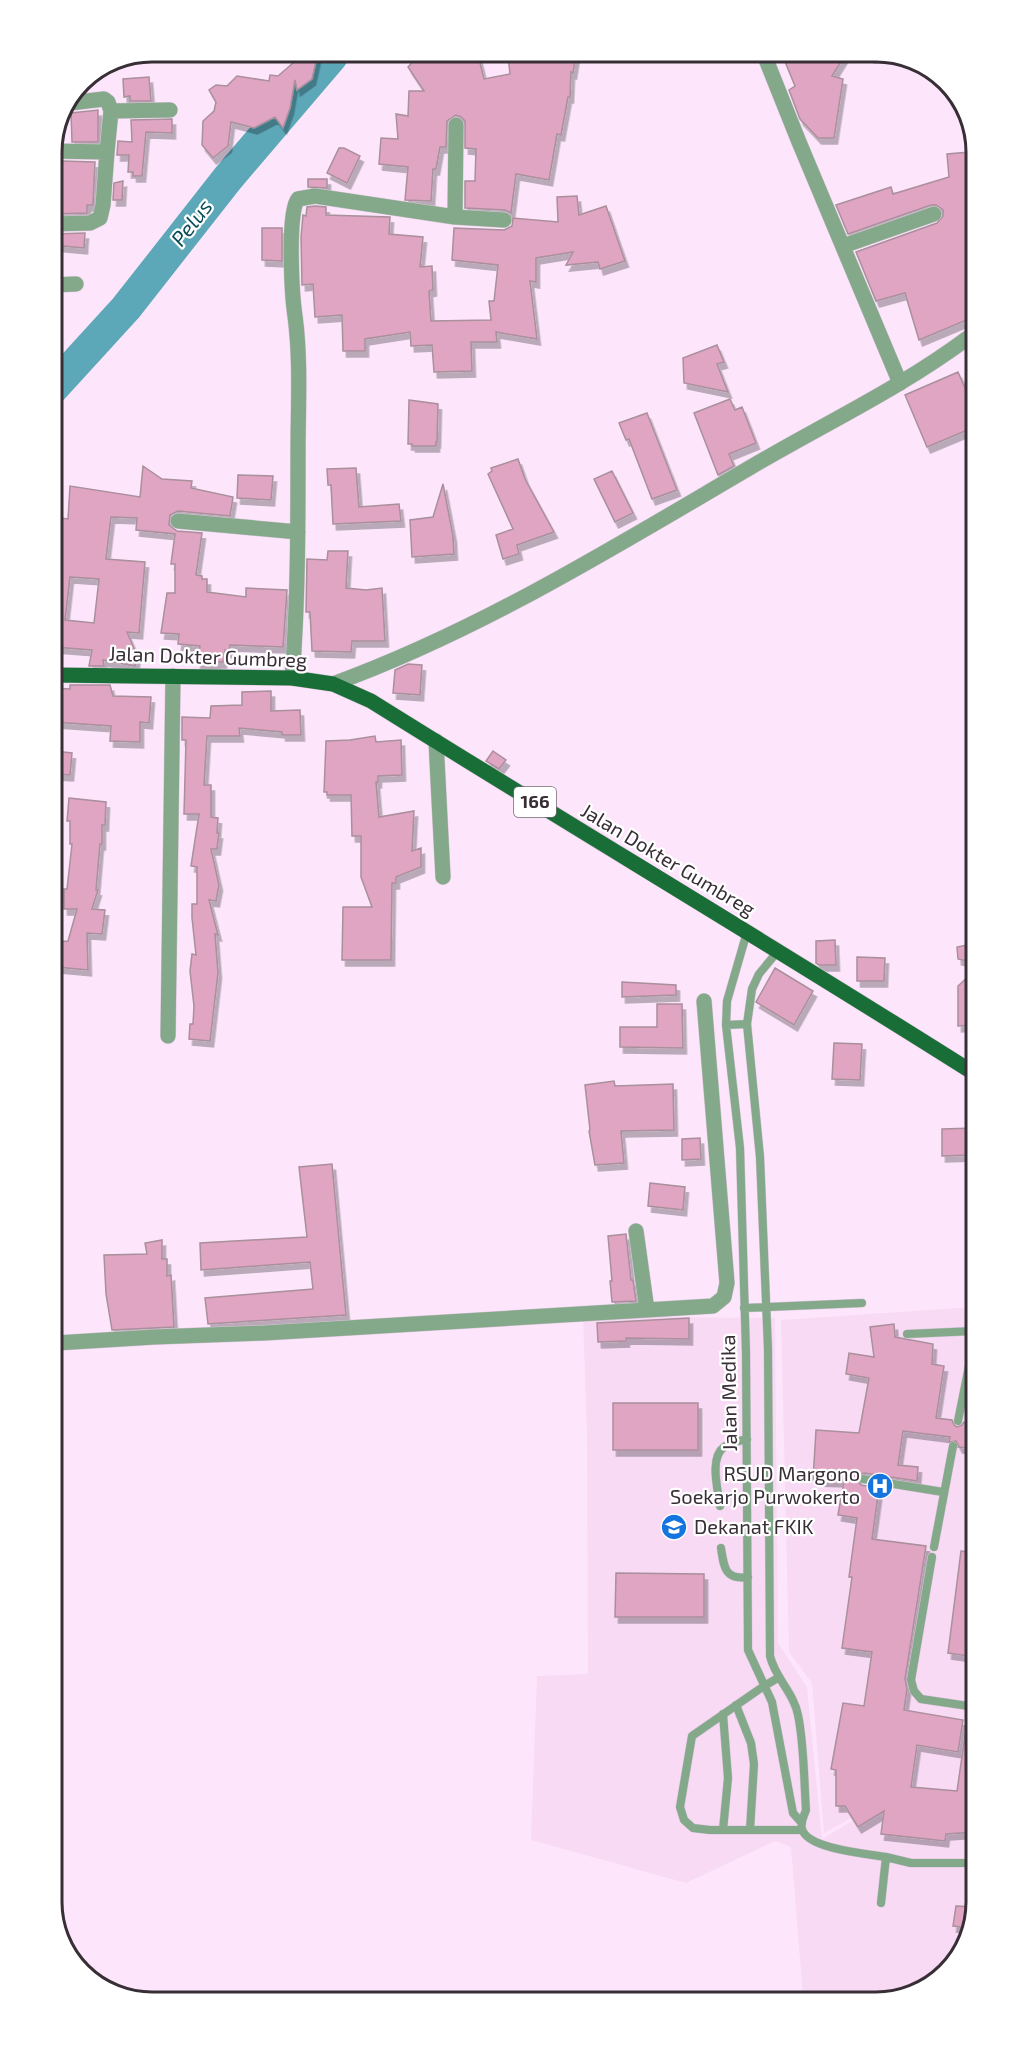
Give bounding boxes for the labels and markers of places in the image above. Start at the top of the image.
place label: RSUD Margono Soekarjo Purwokerto [670,1461,860,1508]
hospital icon: RSUD Margono Soekarjo Purwokerto [865,1471,895,1501]
school or university icon: Dekanat FKIK [659,1512,689,1542]
place label: Dekanat FKIK [694,1514,814,1538]

